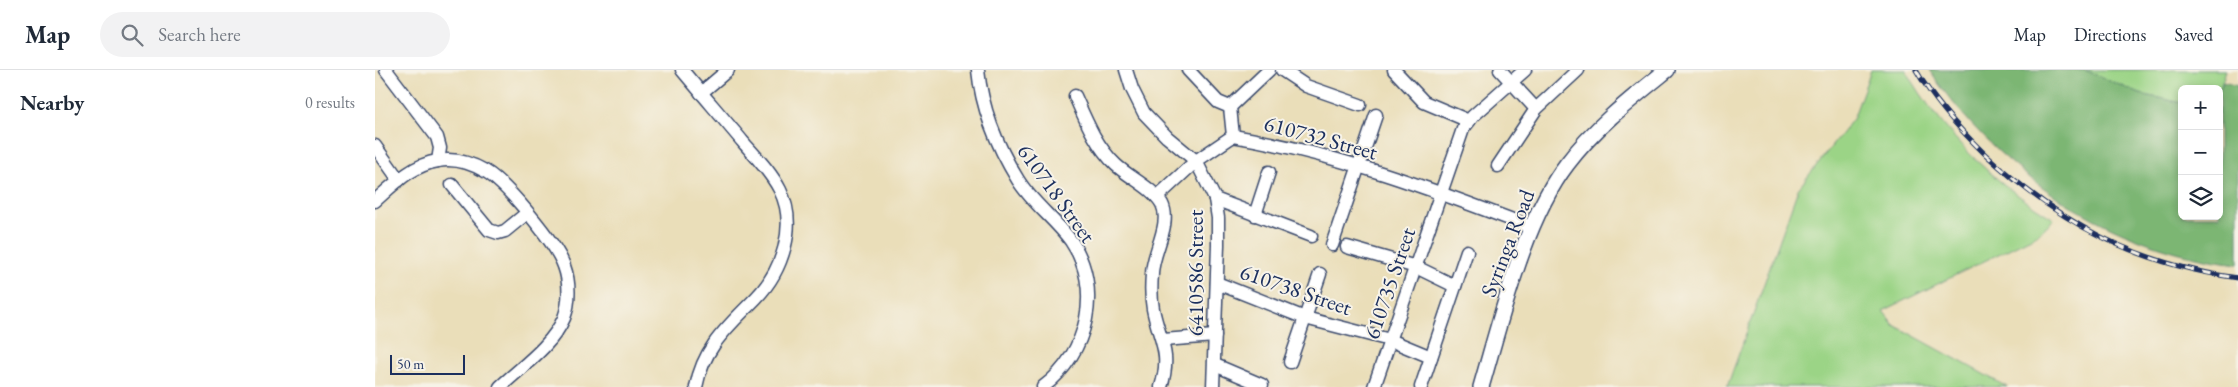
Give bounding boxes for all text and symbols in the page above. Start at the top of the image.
search box [100,12,450,57]
text: Map [25,19,70,50]
icon: search [118,21,146,49]
text: Search here [158,22,241,47]
text: Map [2014,23,2046,46]
text: Directions [2074,23,2146,46]
text: Saved [2174,23,2213,46]
map controls [2178,85,2223,220]
button: + [2178,85,2223,130]
text: Nearby [20,89,84,116]
text: 0 results [305,92,355,113]
street label: 610732 Street [1261,108,1381,167]
button: − [2178,130,2223,175]
street label: 610718 Street [1011,138,1102,249]
button: layers [2178,175,2223,220]
street label: Syringa Road [1474,184,1542,301]
street label: 6410586 Street [1181,210,1210,336]
street label: 610735 Street [1357,223,1422,343]
street label: 610738 Street [1236,257,1356,322]
scale bar [390,352,465,375]
text: 50 m [397,355,424,373]

